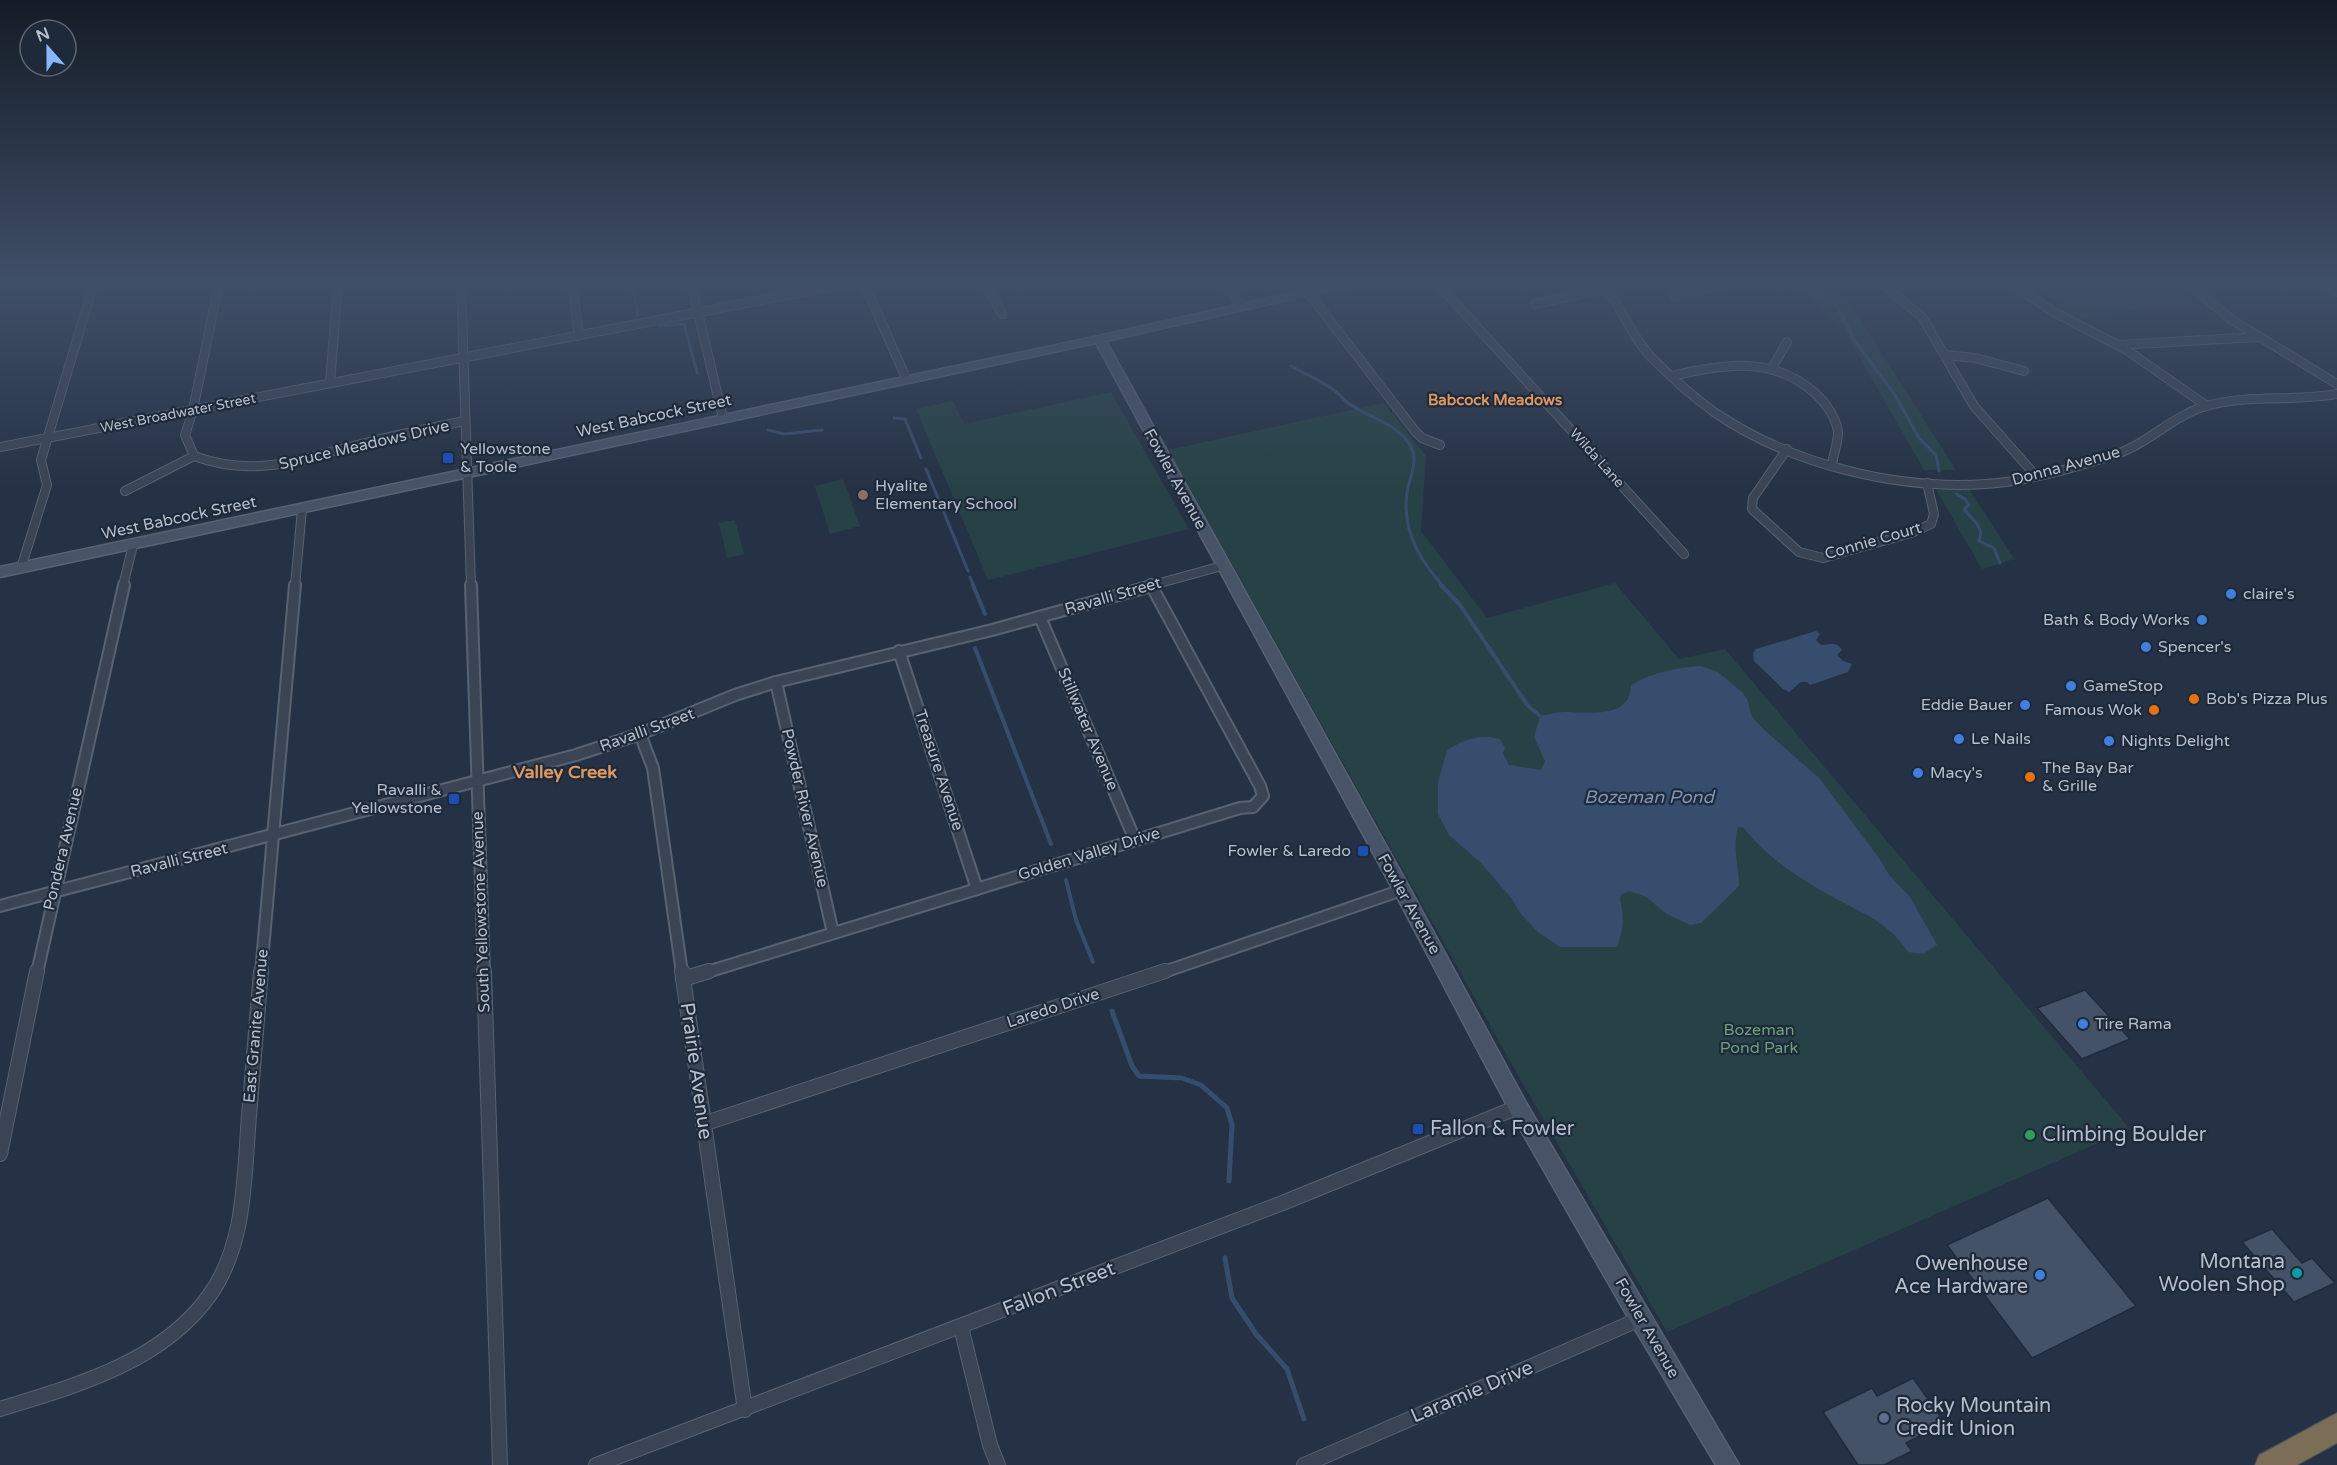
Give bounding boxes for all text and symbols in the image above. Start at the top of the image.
north arrow [18,18,78,78]
text: N [33,23,53,47]
street label: West Broadwater Street [99,389,258,436]
street label: West Babcock Street [575,390,733,442]
district label: Babcock Meadows [1428,391,1562,409]
street label: Spruce Meadows Drive [277,416,451,474]
street label: Fowler Avenue [1139,425,1211,533]
street label: Wilda Lane [1566,425,1628,491]
place label: Yellowstone & Toole [460,439,550,477]
street label: Donna Avenue [2010,442,2122,490]
marker: Yellowstone & Toole [441,451,455,465]
place label: Hyalite Elementary School [875,476,1017,514]
marker: Hyalite Elementary School [856,488,870,502]
street label: West Babcock Street [100,492,258,544]
street label: Connie Court [1822,518,1924,564]
street label: Ravalli Street [1062,573,1164,619]
place label: claire's [2243,584,2295,604]
marker: claire's [2224,587,2238,601]
place label: Bath & Body Works [2043,610,2190,630]
marker: Bath & Body Works [2195,613,2209,627]
place label: Spencer's [2158,637,2232,657]
marker: Spencer's [2139,640,2153,654]
street label: Stillwater Avenue [1053,665,1123,793]
place label: GameStop [2083,676,2163,696]
marker: GameStop [2064,679,2078,693]
place label: Bob's Pizza Plus [2206,689,2328,709]
marker: Bob's Pizza Plus [2187,692,2201,706]
place label: Eddie Bauer [1921,695,2014,715]
marker: Eddie Bauer [2018,698,2032,712]
place label: Famous Wok [2045,700,2142,720]
marker: Famous Wok [2147,703,2161,717]
street label: Ravalli Street [597,704,697,756]
street label: Treasure Avenue [910,707,968,833]
street label: Powder River Avenue [777,727,833,889]
place label: Le Nails [1971,729,2031,749]
place label: Nights Delight [2121,731,2230,751]
marker: Le Nails [1952,732,1966,746]
marker: Nights Delight [2102,734,2116,748]
place label: The Bay Bar & Grille [2042,758,2134,796]
district label: Valley Creek [513,761,617,783]
place label: Macy's [1930,763,1983,783]
marker: Macy's [1911,766,1925,780]
marker: The Bay Bar & Grille [2023,770,2037,784]
place label: Ravalli & Yellowstone [352,780,442,818]
street label: Pondera Avenue [39,786,87,912]
water label: Bozeman Pond [1584,786,1717,808]
marker: Ravalli & Yellowstone [447,792,461,806]
street label: South Yellowstone Avenue [467,811,495,1013]
street label: Golden Valley Drive [1016,823,1162,885]
street label: Ravalli Street [128,838,230,882]
place label: Fowler & Laredo [1227,841,1351,861]
marker: Fowler & Laredo [1356,844,1370,858]
street label: Fowler Avenue [1373,850,1445,958]
street label: East Granite Avenue [239,948,273,1104]
street label: Laredo Drive [1004,984,1102,1032]
street label: Prairie Avenue [675,1001,717,1141]
place label: Tire Rama [2095,1014,2172,1034]
marker: Tire Rama [2076,1017,2090,1031]
park label: Bozeman Pond Park [1720,1020,1798,1058]
place label: Fallon & Fowler [1430,1117,1575,1141]
marker: Fallon & Fowler [1411,1122,1425,1136]
place label: Climbing Boulder [2042,1123,2207,1147]
marker: Climbing Boulder [2023,1128,2037,1142]
place label: Montana Woolen Shop [2159,1250,2285,1297]
place label: Owenhouse Ace Hardware [1894,1252,2028,1299]
street label: Fallon Street [999,1256,1119,1321]
marker: Montana Woolen Shop [2290,1266,2304,1280]
marker: Owenhouse Ace Hardware [2033,1268,2047,1282]
street label: Fowler Avenue [1610,1275,1684,1381]
street label: Laramie Drive [1407,1355,1537,1429]
place label: Rocky Mountain Credit Union [1896,1394,2051,1441]
marker: Rocky Mountain Credit Union [1877,1411,1891,1425]

